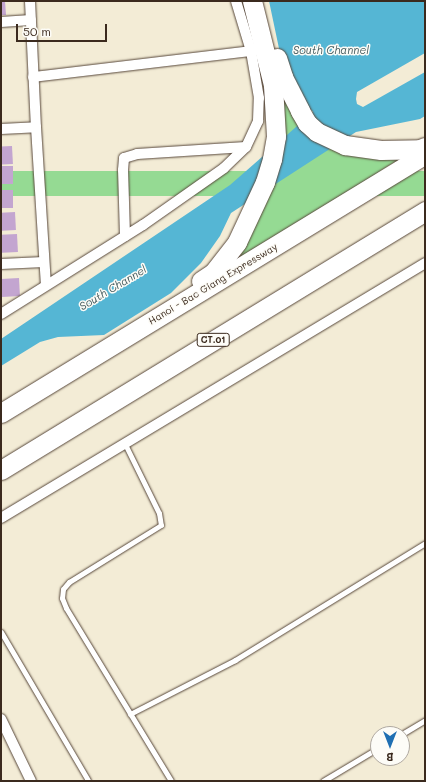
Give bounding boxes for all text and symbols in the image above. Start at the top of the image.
scale bar [18,16,109,42]
text: 50 m [23,23,51,39]
water label: South Channel [293,43,369,57]
street label: Hanoi - Bac Giang Expressway [146,241,280,327]
water label: South Channel [77,263,149,313]
road number: CT.01 [196,333,230,347]
north arrow [370,726,410,766]
text: B [386,750,394,765]

